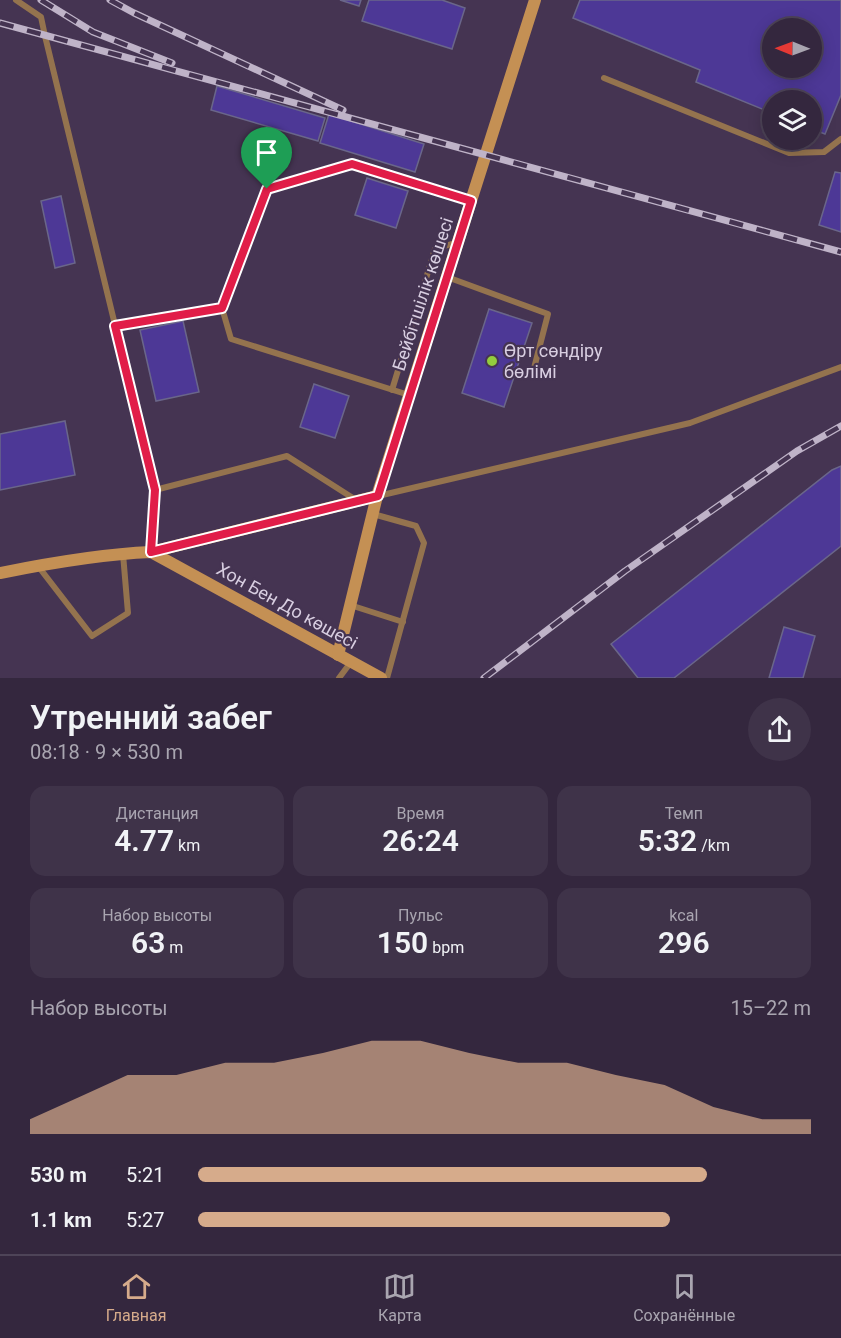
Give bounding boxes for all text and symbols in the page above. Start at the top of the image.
north arrow [762,18,822,78]
map controls [762,18,822,150]
button: layers [762,90,822,150]
pin [241,127,292,189]
icon: arrive [250,136,283,169]
street label: Бейбітшілік көшесі [388,215,457,373]
place label: Өрт сөндіру бөлімі [504,340,603,382]
marker: Өрт сөндіру бөлімі [485,354,499,368]
street label: Хон Бен До көшесі [213,558,361,653]
text: Утренний забег [30,698,272,737]
button: share [748,698,811,761]
text: 08:18 · 9 × 530 m [30,740,183,764]
text: Дистанция [116,804,198,823]
text: Время [396,804,445,823]
text: Темп [665,804,703,823]
text: 4.77 [114,823,174,858]
text: 26:24 [382,823,459,858]
text: 5:32 [638,823,697,858]
text: km [174,836,200,855]
text: /km [697,836,730,855]
text: Набор высоты [102,906,212,925]
text: Пульс [398,906,443,925]
text: kcal [669,906,698,925]
text: 63 [131,925,165,960]
text: 150 [377,925,428,960]
text: 296 [658,925,710,960]
text: m [165,938,183,957]
text: bpm [428,938,464,957]
text: Набор высоты [30,996,168,1020]
text: 15–22 m [730,996,811,1020]
text: 530 m [30,1163,87,1187]
text: 5:21 [126,1163,165,1187]
text: 1.1 km [30,1208,92,1232]
text: 5:27 [126,1208,165,1232]
tab: Главная [106,1270,167,1325]
tab: Карта [378,1270,422,1325]
tab: Сохранённые [633,1270,735,1325]

